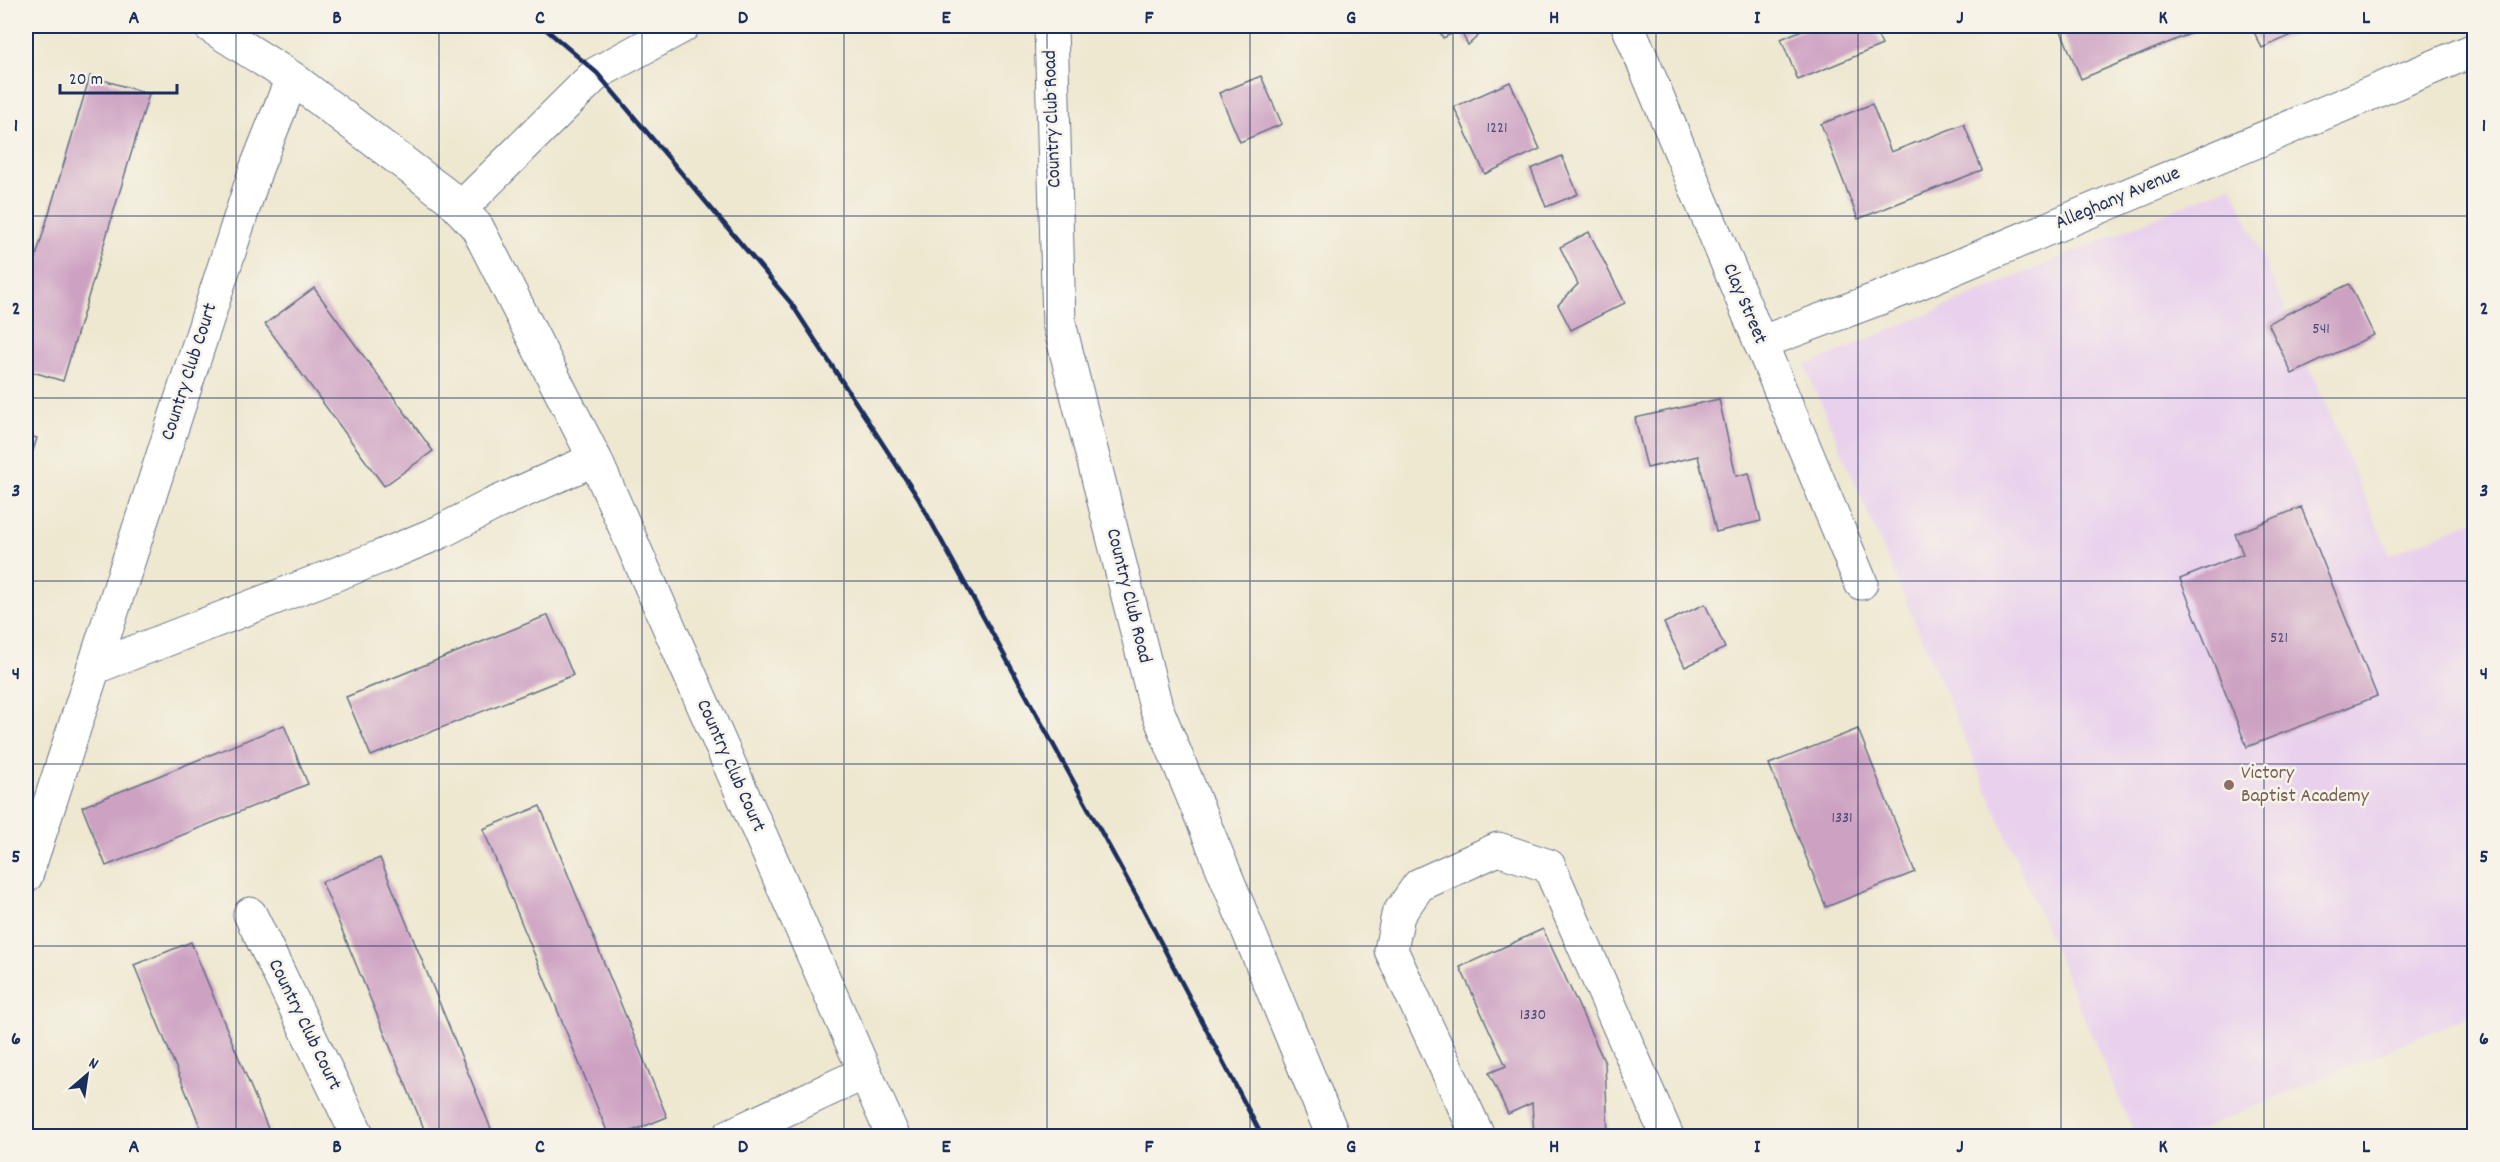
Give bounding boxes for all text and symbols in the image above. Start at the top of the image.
text: A [129,5,140,33]
text: B [332,5,342,33]
text: C [535,5,545,33]
text: D [738,5,749,33]
text: E [941,5,951,33]
text: F [1145,5,1155,33]
text: G [1346,5,1356,33]
text: H [1549,5,1559,33]
text: I [1754,5,1761,33]
text: J [1956,5,1964,33]
text: K [2158,5,2168,33]
text: L [2362,5,2371,33]
street label: Country Club Road [1037,50,1069,188]
scale bar [60,57,177,95]
text: 20 m [69,68,103,93]
text: 1 [14,113,18,141]
text: 1 [2482,113,2486,141]
house number: 1221 [1487,117,1508,140]
street label: Alleghany Avenue [2051,160,2185,238]
street label: Clay Street [1714,259,1774,349]
text: 2 [12,296,20,324]
text: 2 [2480,296,2488,324]
street label: Country Club Court [155,300,225,444]
house number: 541 [2312,318,2330,341]
text: 3 [12,478,20,506]
text: 3 [2480,478,2488,506]
street label: Country Club Road [1098,526,1158,666]
house number: 521 [2270,627,2288,650]
text: 4 [12,661,20,689]
text: 4 [2480,661,2488,689]
street label: Country Club Court [688,695,772,837]
place label: Victory Baptist Academy [2241,760,2370,811]
marker: Victory Baptist Academy [2222,778,2236,792]
house number: 1331 [1831,807,1853,830]
text: 5 [11,844,21,872]
text: 5 [2479,844,2489,872]
street label: Country Club Court [260,955,348,1095]
house number: 1330 [1520,1004,1546,1027]
text: 6 [11,1026,21,1054]
text: 6 [2479,1026,2489,1054]
north arrow [57,1045,117,1105]
text: N [84,1052,102,1076]
text: A [129,1134,140,1162]
text: B [332,1134,342,1162]
text: C [535,1134,545,1162]
text: D [738,1134,749,1162]
text: E [941,1134,951,1162]
text: F [1145,1134,1155,1162]
text: G [1346,1134,1356,1162]
text: H [1549,1134,1559,1162]
text: I [1754,1134,1761,1162]
text: J [1956,1134,1964,1162]
text: K [2158,1134,2168,1162]
text: L [2362,1134,2371,1162]

